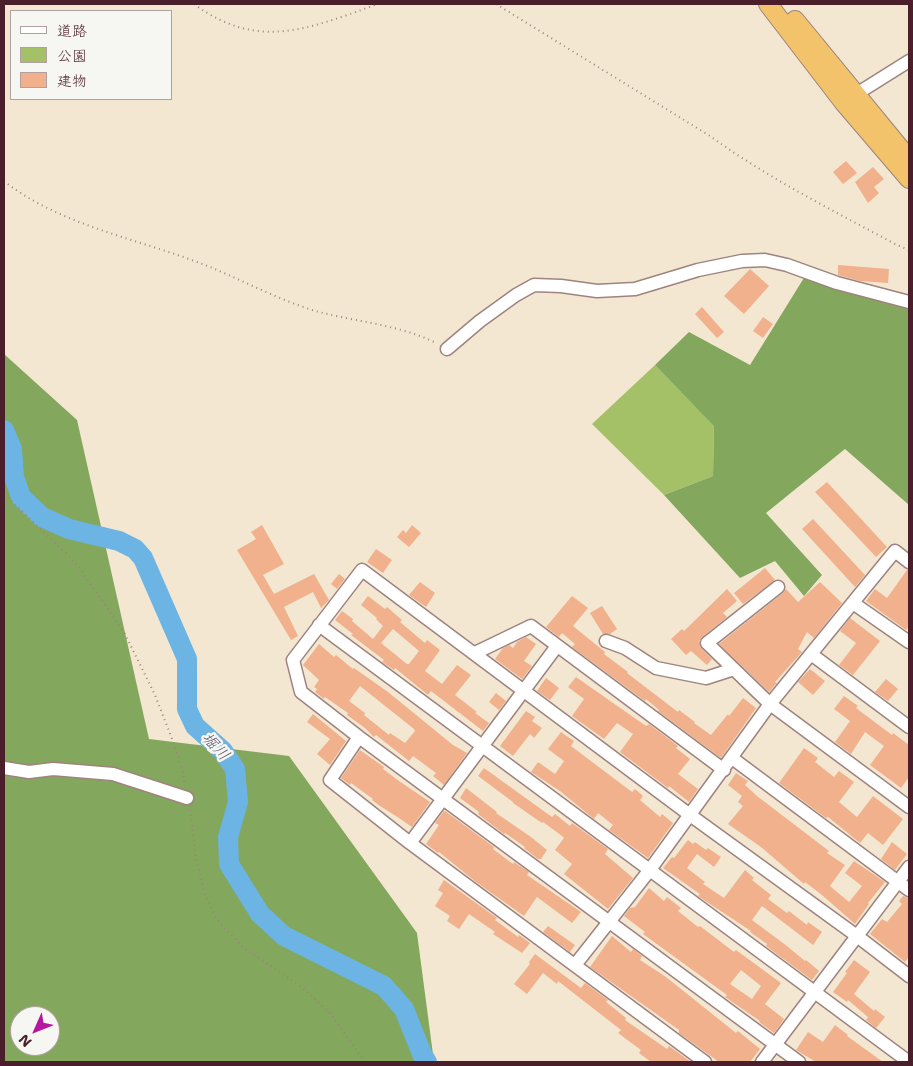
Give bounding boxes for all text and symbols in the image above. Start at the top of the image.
legend [10,10,172,100]
text: 道路 [57,21,87,41]
text: 公園 [57,46,87,66]
text: 建物 [57,71,87,91]
water label: 堀川 [197,729,233,765]
north arrow [10,1006,60,1056]
text: N [15,1030,35,1051]

